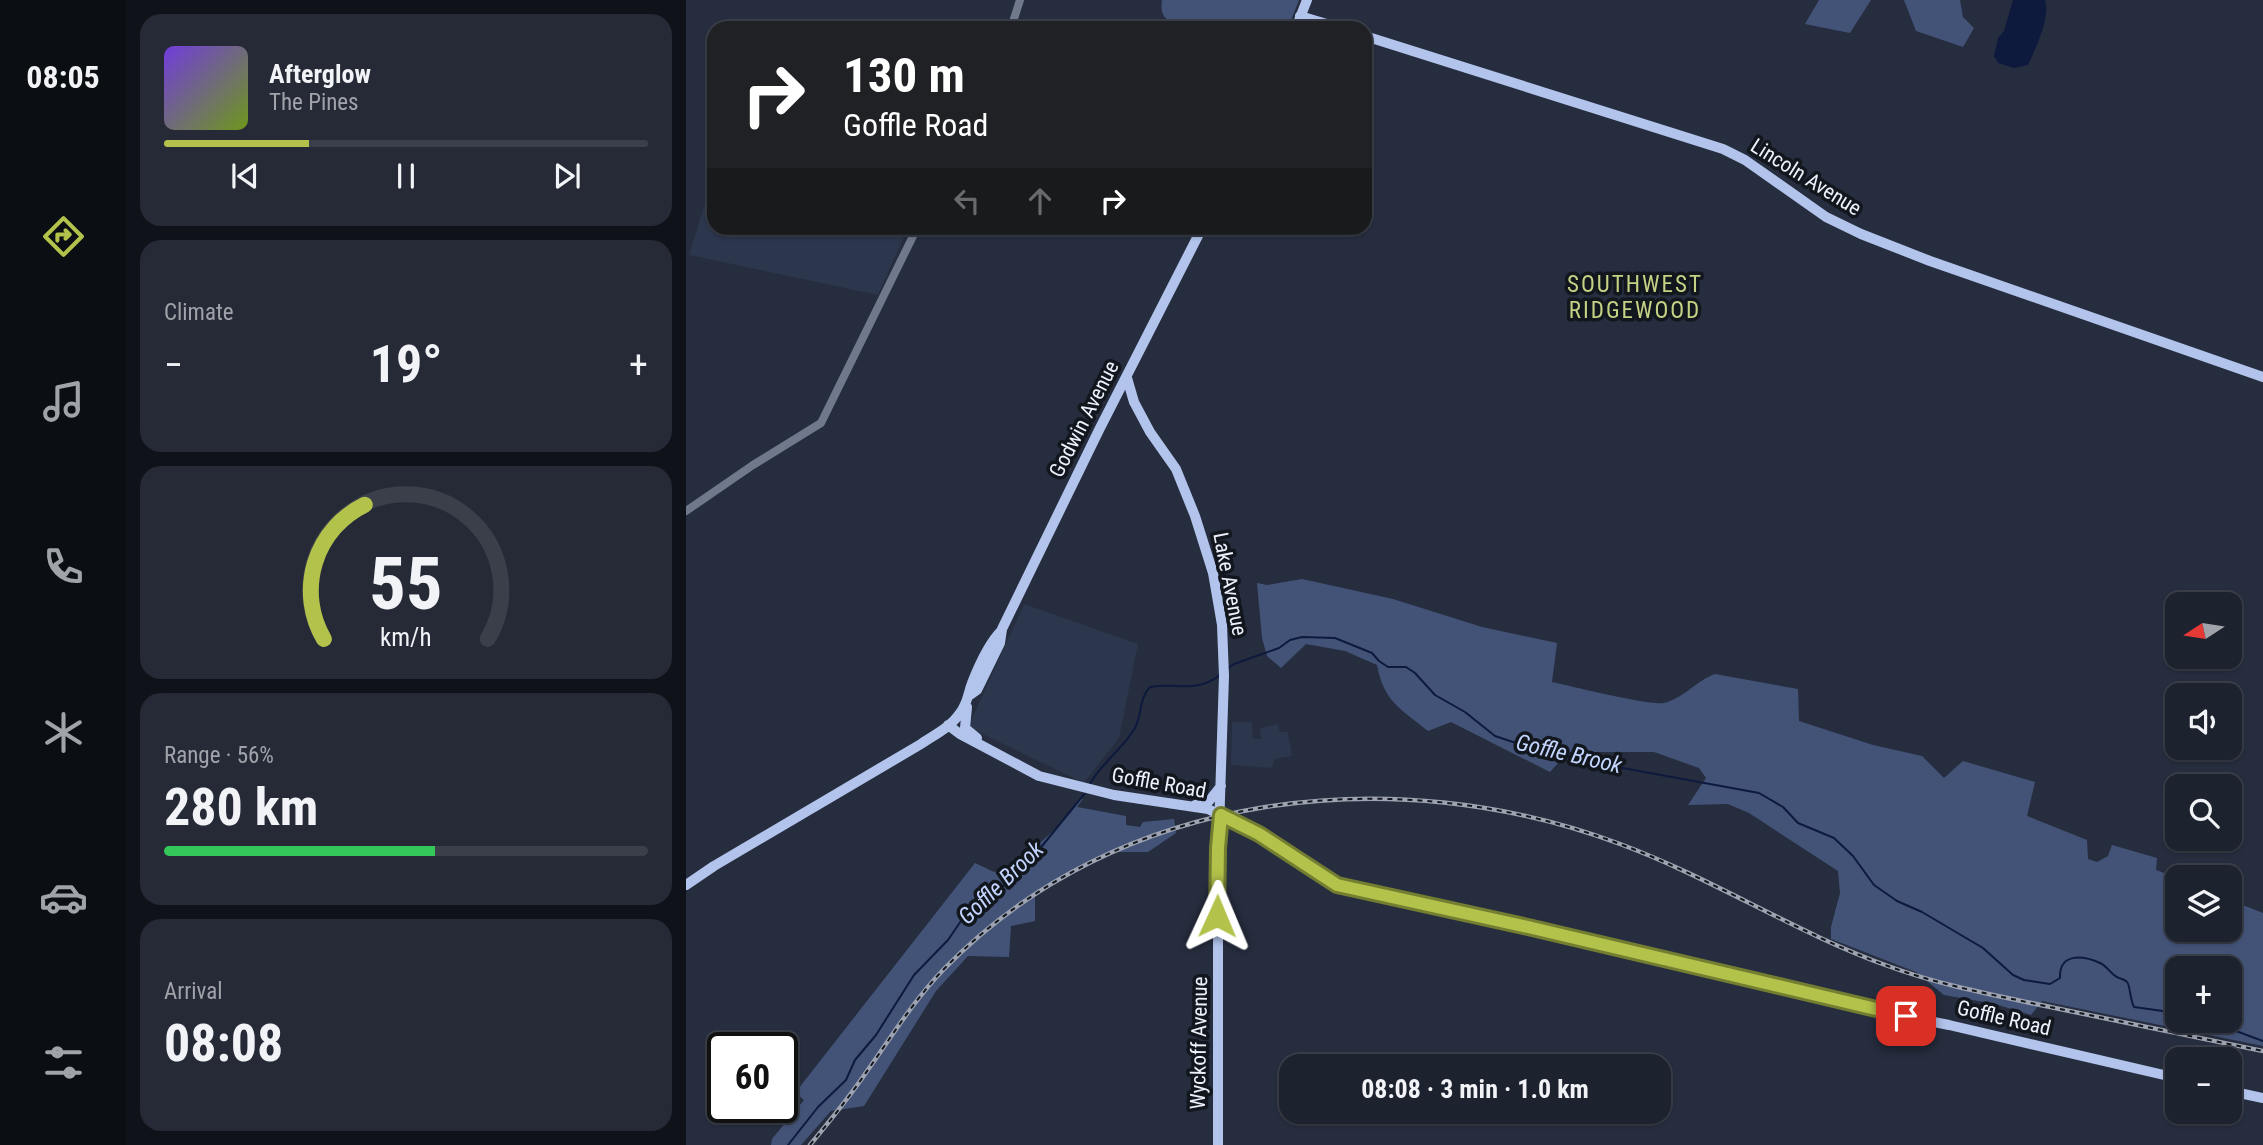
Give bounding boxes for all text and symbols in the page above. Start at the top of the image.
text: 130 m [843,47,965,104]
icon: right [728,49,819,140]
text: 08:05 [26,58,100,96]
text: Afterglow [269,59,371,89]
text: The Pines [269,89,359,116]
text: Goffle Road [843,106,988,144]
street label: Lincoln Avenue [1746,134,1866,221]
icon: previous [226,157,264,195]
icon: pause [387,157,425,195]
icon: next [548,157,586,195]
icon: left [948,182,986,220]
icon: ahead [1021,182,1059,220]
icon: right [1094,182,1132,220]
icon: directions [39,212,88,261]
district label: SOUTHWEST RIDGEWOOD [1567,271,1703,324]
text: Climate [164,299,234,326]
text: 19° [370,334,442,395]
text: − [164,343,183,387]
text: + [629,343,648,387]
street label: Godwin Avenue [1044,357,1124,481]
icon: music [39,377,88,426]
street label: Lake Avenue [1208,530,1252,638]
text: 55 [369,541,443,627]
icon: phone [39,542,88,591]
north arrow [2165,592,2242,668]
map controls [2165,592,2242,1124]
text: km/h [380,622,432,651]
button: sound [2165,683,2242,760]
icon: climate [39,708,88,757]
water label: Goffle Brook [1513,729,1626,779]
text: Range · 56% [164,742,274,769]
street label: Goffle Road [1110,763,1208,803]
button: search [2165,774,2242,851]
text: 280 km [164,777,318,838]
water label: Goffle Brook [953,835,1050,930]
button: layers [2165,865,2242,942]
icon: car [39,873,88,922]
position arrow [1180,879,1254,953]
button: + [2165,956,2242,1033]
street label: Wyckoff Avenue [1186,976,1212,1110]
text: Arrival [164,978,223,1005]
pin [1876,986,1936,1046]
street label: Goffle Road [1955,996,2053,1040]
icon: arrive [1887,997,1925,1035]
text: 08:08 [164,1013,283,1074]
speed limit sign: 60 [707,1032,798,1123]
icon: filters [39,1038,88,1087]
button: − [2165,1047,2242,1124]
text: 08:08 · 3 min · 1.0 km [1361,1074,1589,1104]

